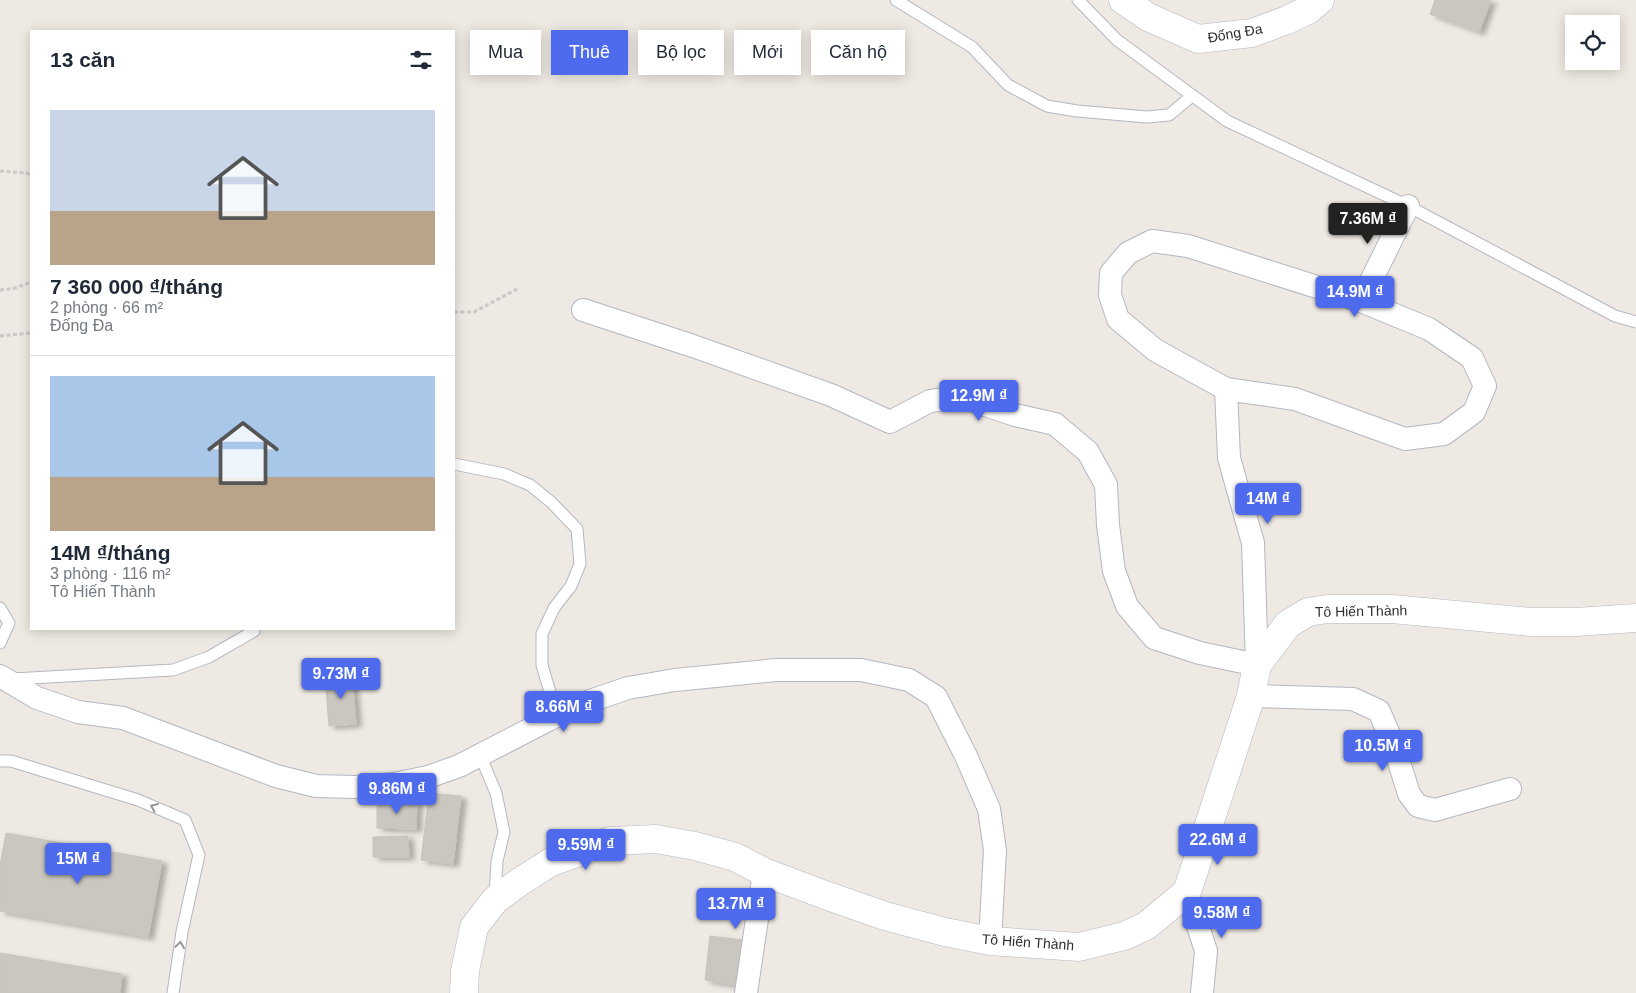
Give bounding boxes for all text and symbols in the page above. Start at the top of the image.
map controls [1565,15,1620,70]
button: locate [1565,15,1620,70]
street label: Đống Đa [1206,20,1264,46]
chip: Mua [470,30,541,75]
chip: Thuê [551,30,628,75]
chip: Bộ lọc [638,30,724,75]
chip: Mới [734,30,801,75]
chip: Căn hộ [811,30,905,75]
icon: filters [407,46,435,74]
text: 13 căn [50,48,115,71]
icon: home [198,143,288,233]
pin: 7.36M ₫ [1322,202,1414,245]
text: 7.36M ₫ [1339,210,1397,227]
text: 7 360 000 ₫/tháng [50,275,223,298]
pin: 14.9M ₫ [1309,276,1401,318]
text: 14.9M ₫ [1326,283,1384,300]
text: 2 phòng · 66 m² [50,299,163,316]
text: Đống Đa [50,317,113,334]
pin: 12.9M ₫ [933,380,1025,422]
text: 12.9M ₫ [950,387,1008,404]
icon: home [198,408,288,498]
pin: 14M ₫ [1233,482,1303,525]
text: 14M ₫ [1246,490,1290,507]
text: 14M ₫/tháng [50,541,170,564]
text: 3 phòng · 116 m² [50,565,171,582]
text: Tô Hiến Thành [50,583,156,600]
street label: Tô Hiến Thành [1315,602,1407,620]
pin: 9.73M ₫ [295,658,387,700]
text: 9.73M ₫ [312,665,370,682]
pin: 8.66M ₫ [518,690,610,733]
text: 8.66M ₫ [535,698,593,715]
pin: 10.5M ₫ [1337,730,1429,772]
text: 10.5M ₫ [1354,737,1412,754]
pin: 9.86M ₫ [351,772,443,815]
text: 9.86M ₫ [368,780,426,797]
one-way arrow [150,802,159,813]
pin: 22.6M ₫ [1172,824,1264,866]
pin: 9.59M ₫ [540,828,632,871]
text: 22.6M ₫ [1189,831,1247,848]
text: 9.59M ₫ [557,836,615,853]
pin: 15M ₫ [43,842,113,885]
text: 15M ₫ [56,850,100,867]
pin: 13.7M ₫ [690,888,782,930]
text: 13.7M ₫ [707,895,765,912]
pin: 9.58M ₫ [1176,896,1268,939]
text: 9.58M ₫ [1193,904,1251,921]
street label: Tô Hiến Thành [981,931,1075,953]
one-way arrow [174,940,185,948]

